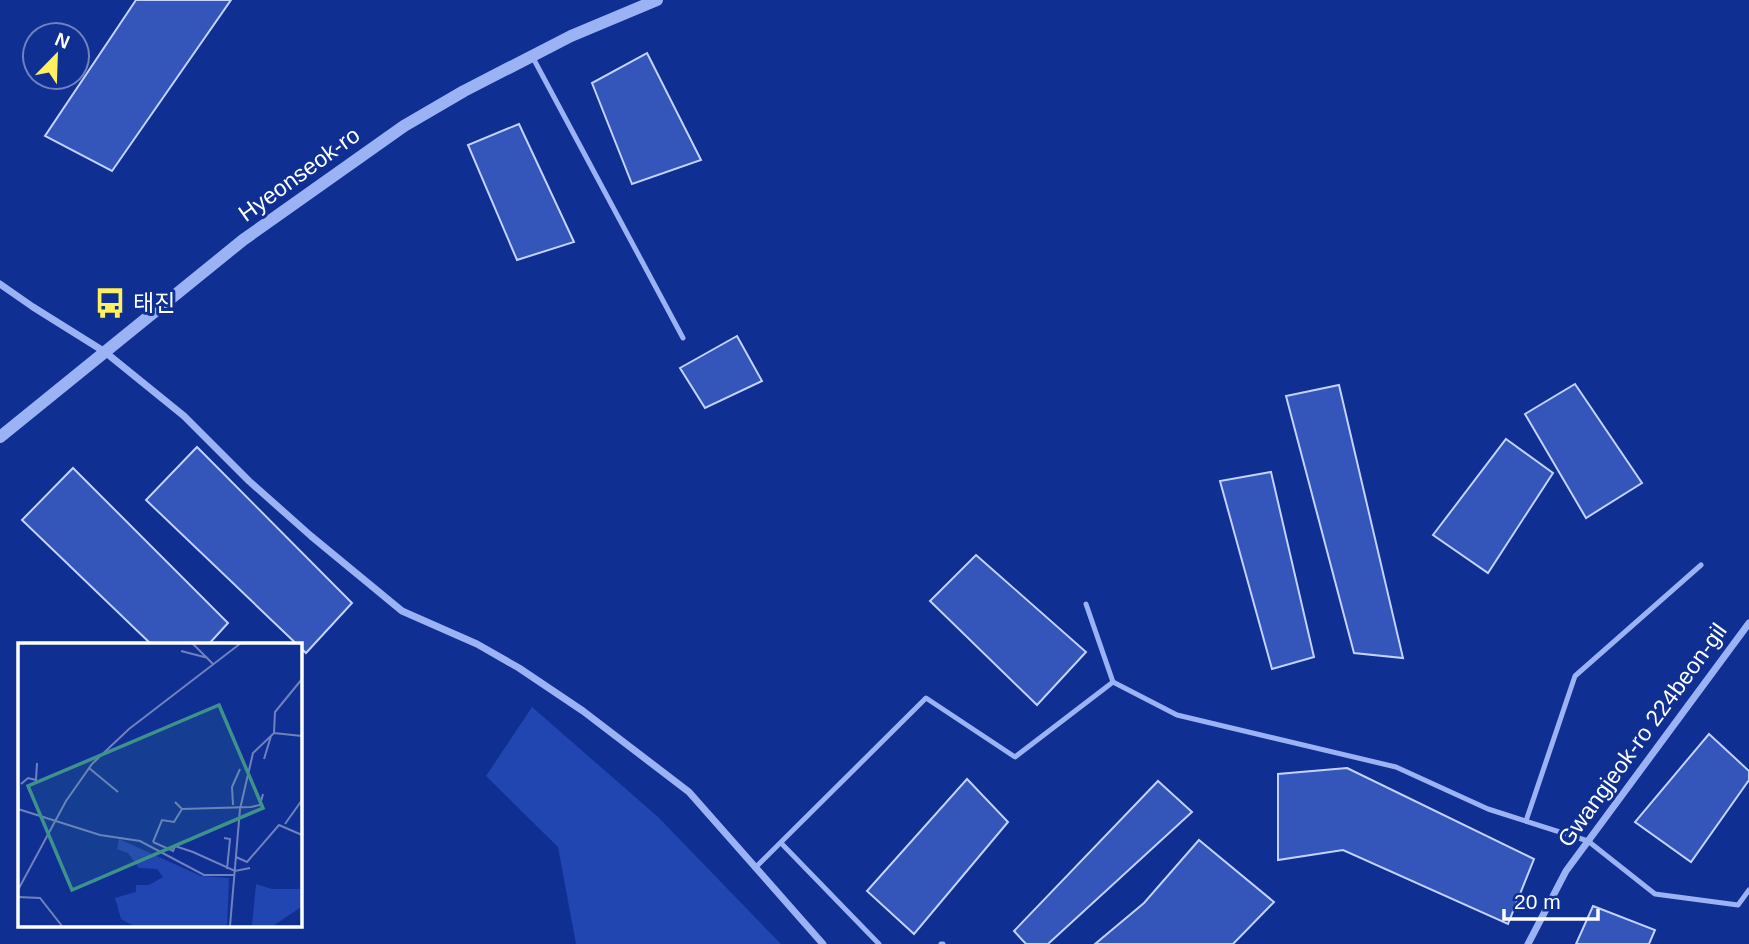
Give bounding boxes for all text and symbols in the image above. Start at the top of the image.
north arrow [21,21,91,91]
text: N [52,28,73,53]
street label: Hyeonseok-ro [233,121,365,227]
bus stop icon: 태진 [93,286,127,320]
place label: 태진 [133,290,175,316]
street label: Gwangjeok-ro 224beon-gil [1552,618,1732,852]
inset map [18,643,301,926]
scale bar [1504,878,1598,922]
text: 20 m [1514,890,1561,913]

